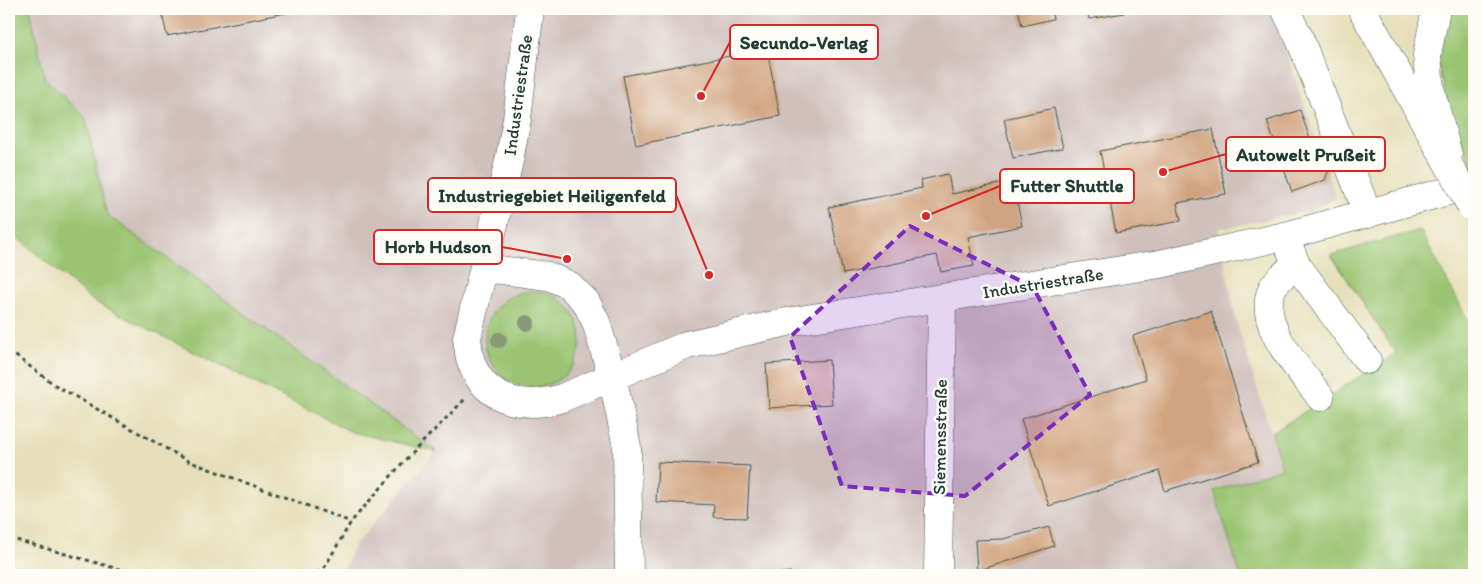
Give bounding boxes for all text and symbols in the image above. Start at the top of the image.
callout: Secundo-Verlag [730,25,878,59]
text: Secundo-Verlag [740,31,869,54]
street label: Industriestraße [499,33,537,157]
callout: Autowelt Prußeit [1226,137,1385,171]
text: Autowelt Prußeit [1235,143,1376,166]
callout: Futter Shuttle [1000,169,1134,203]
text: Futter Shuttle [1010,174,1124,197]
callout: Industriegebiet Heiligenfeld [428,178,676,212]
text: Industriegebiet Heiligenfeld [438,184,667,207]
callout: Horb Hudson [374,230,502,264]
text: Horb Hudson [385,235,492,258]
street label: Industriestraße [981,263,1105,303]
street label: Siemensstraße [928,379,952,495]

